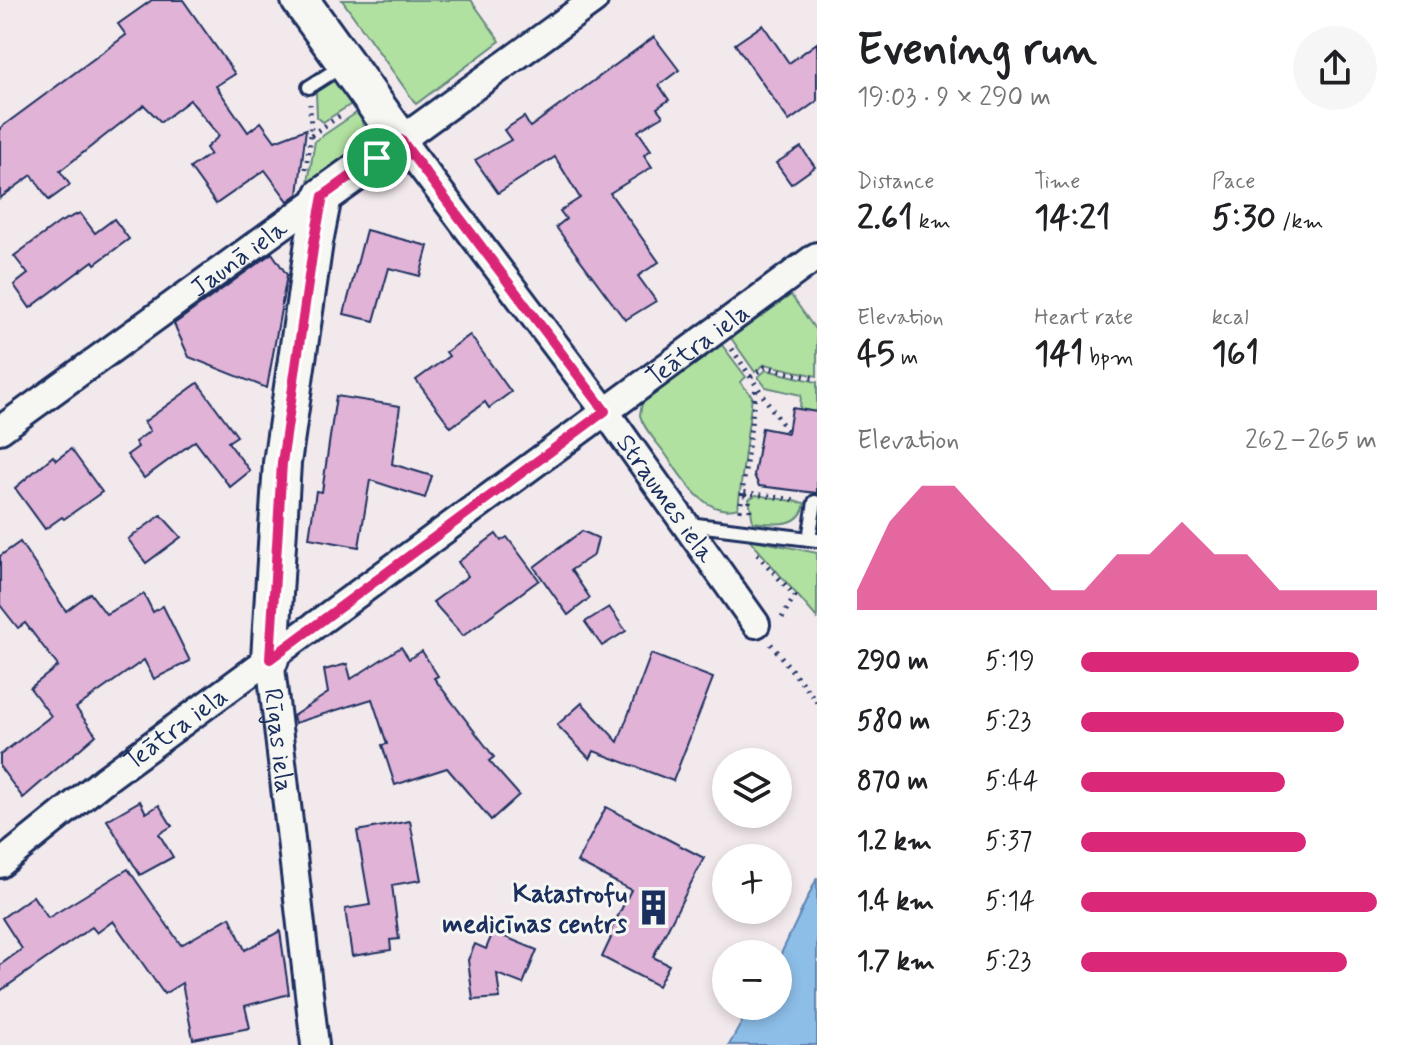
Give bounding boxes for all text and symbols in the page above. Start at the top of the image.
text: Evening run [857,22,1097,80]
button: share [1293,26,1377,110]
text: 19:03 · 9 × 290 m [857,81,1051,115]
pin [343,124,411,192]
icon: arrive [355,136,399,180]
text: Distance [857,168,934,196]
text: Time [1034,168,1080,196]
text: Pace [1212,168,1255,196]
text: 2.61 [857,196,913,241]
text: 14:21 [1034,196,1111,241]
text: 5:30 [1212,196,1276,241]
text: km [913,208,951,236]
text: /km [1276,208,1324,236]
street label: Jaunā iela [184,212,295,306]
street label: Teātra iela [640,296,757,395]
text: Elevation [857,304,944,332]
text: Heart rate [1034,304,1133,332]
text: kcal [1212,304,1249,332]
text: 45 [857,332,895,377]
text: 141 [1034,332,1083,377]
text: 161 [1212,332,1259,377]
text: m [895,344,918,372]
text: bpm [1083,344,1134,372]
text: Elevation [857,424,959,458]
text: 262–265 m [1245,424,1377,458]
street label: Straumes iela [608,428,722,570]
text: 290 m [857,645,929,679]
text: 5:19 [985,645,1035,679]
street label: Teātra iela [118,680,235,779]
street label: Rīgas iela [255,687,300,795]
text: 580 m [857,705,930,739]
text: 5:23 [985,705,1031,739]
map controls [712,748,792,1020]
button: layers [712,748,792,828]
text: 870 m [857,765,928,799]
text: 5:44 [985,765,1038,799]
text: 1.2 km [857,825,932,859]
text: 5:37 [985,825,1032,859]
button: + [712,844,792,924]
place label: Katastrofu medicīnas centrs [442,878,628,942]
text: 1.4 km [857,885,934,919]
text: 5:14 [985,885,1035,919]
building icon: Katastrofu medicīnas centrs [634,889,672,927]
button: − [712,940,792,1020]
text: 1.7 km [857,945,935,979]
text: 5:23 [985,945,1031,979]

